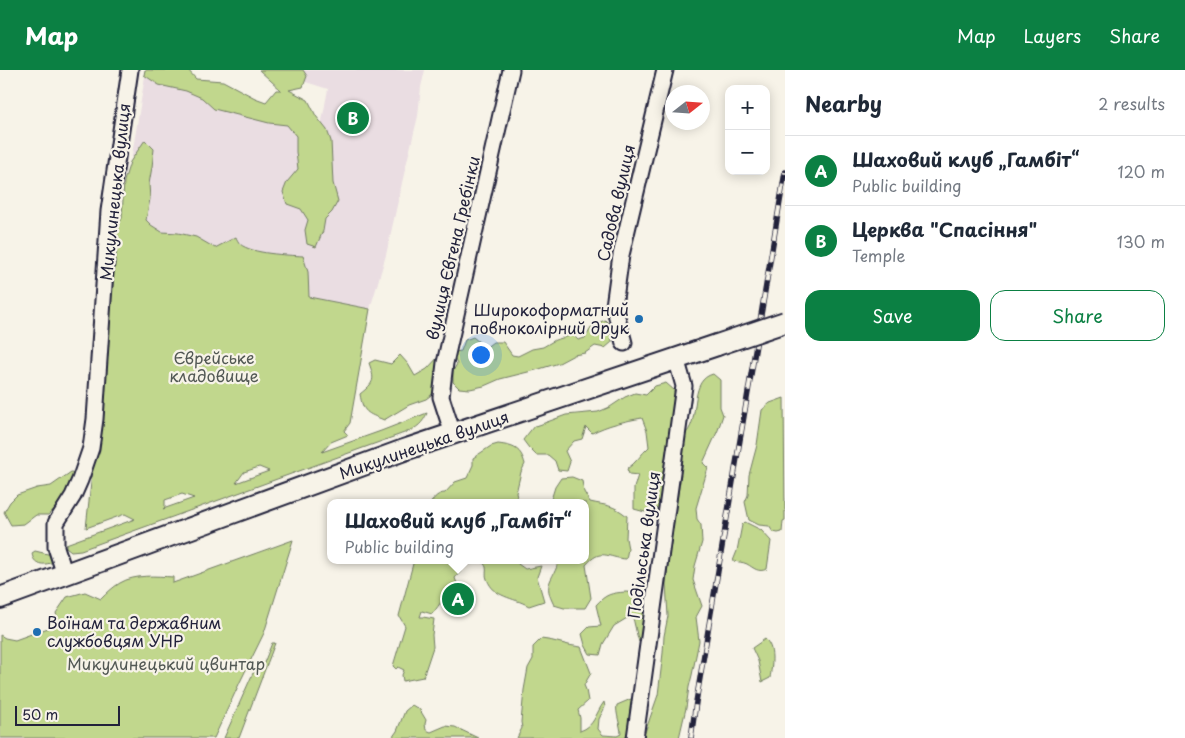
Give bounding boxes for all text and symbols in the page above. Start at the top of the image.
text: Map [25,17,78,53]
text: Map [957,22,996,49]
text: Layers [1024,22,1081,49]
text: Share [1109,22,1160,49]
north arrow [665,85,710,130]
map controls [725,85,770,175]
button: + [725,85,770,130]
text: Nearby [805,87,882,119]
text: 2 results [1098,91,1165,115]
pin: B [337,99,369,137]
street label: Микулинецька вулиця [93,102,135,282]
button: − [725,130,770,175]
street label: Садова вулиця [590,142,640,264]
text: Шаховий клуб „Гамбіт“ [852,145,1079,173]
street label: вулиця Євгена Гребінки [419,153,485,342]
text: A [815,159,827,183]
text: 120 m [1118,159,1165,183]
text: Public building [852,173,962,197]
text: Церква "Спасіння" [852,215,1037,243]
text: B [816,229,826,253]
text: 130 m [1117,229,1165,253]
text: Temple [852,243,905,267]
button: Save [805,290,980,341]
button: Share [990,290,1165,341]
place label: Широкоформатний повноколірний друк [470,297,629,339]
marker: Широкоформатний повноколірний друк [633,313,645,325]
your location [468,342,494,368]
park label: Єврейське кладовище [169,345,259,387]
street label: Микулинецька вулиця [335,404,512,484]
street label: Подільська вулиця [621,470,665,620]
popup [327,499,589,564]
text: Шаховий клуб „Гамбіт“ [344,506,572,534]
text: Public building [344,534,454,558]
pin: A [442,580,474,618]
place label: Воїнам та державним службовцям УНР [47,610,222,652]
marker: Воїнам та державним службовцям УНР [31,626,43,638]
park label: Микулинецький цвинтар [67,651,265,675]
scale bar [15,703,120,726]
text: 50 m [22,704,58,725]

